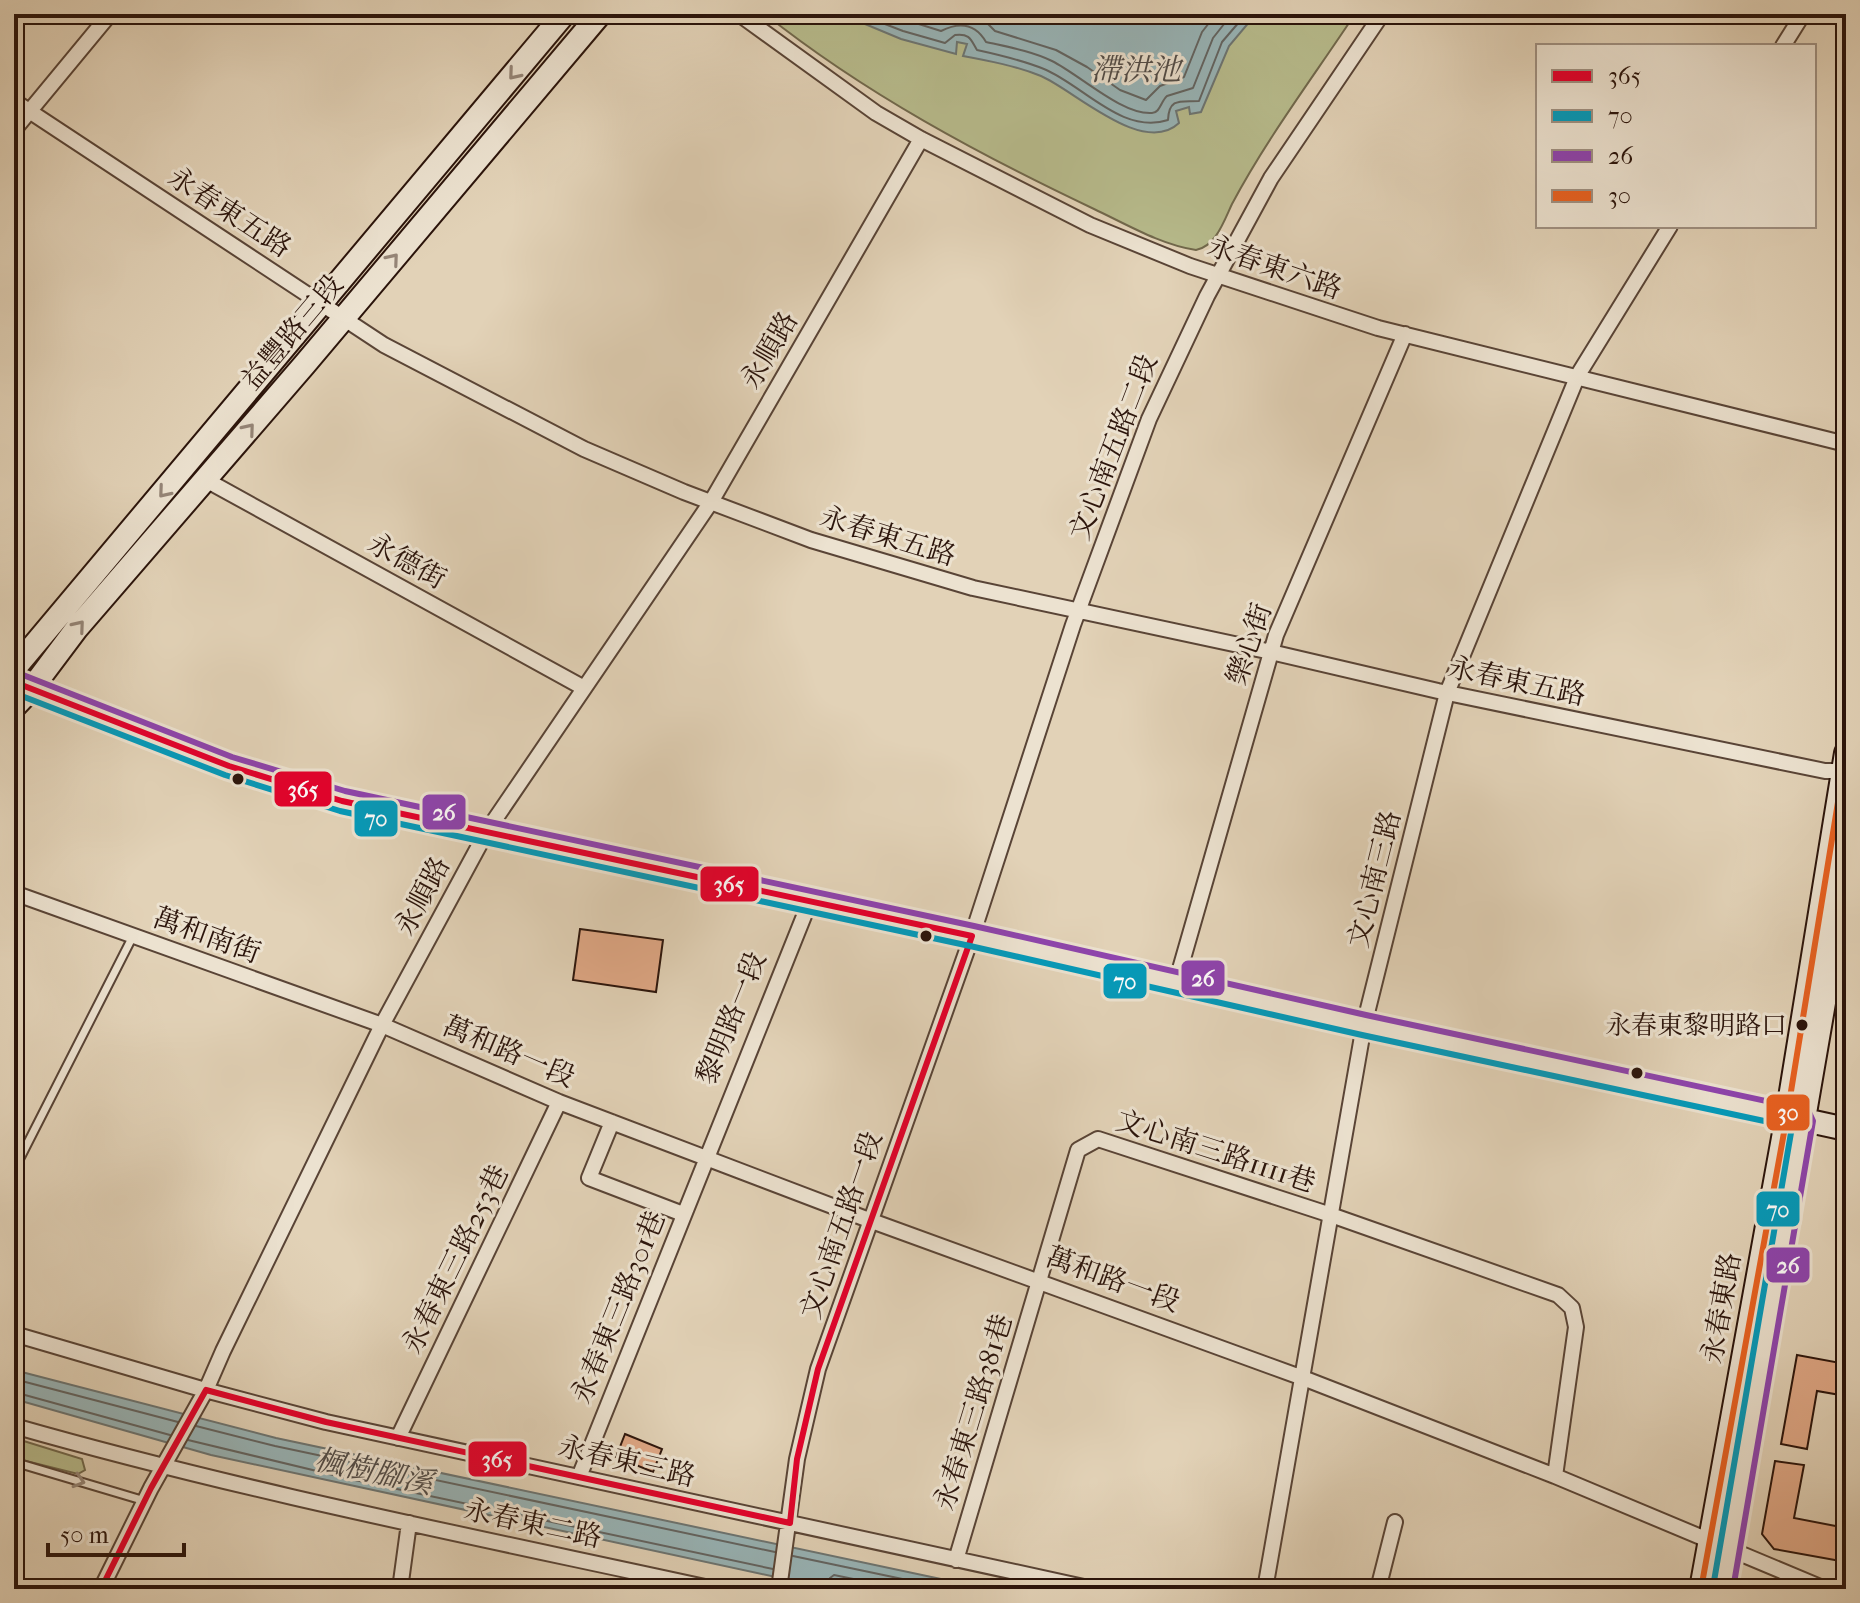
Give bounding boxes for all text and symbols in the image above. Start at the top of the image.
legend [1536,44,1816,228]
water label: 滯洪池 [1091,53,1184,88]
text: 365 [1608,62,1641,90]
one-way arrow [509,65,524,79]
text: 70 [1608,102,1633,130]
text: 26 [1608,142,1634,170]
street label: 永春東五路 [162,160,298,264]
text: 30 [1608,182,1631,210]
street label: 永春東六路 [1203,229,1347,305]
one-way arrow [383,253,398,268]
street label: 益豐路三段 [234,268,350,396]
street label: 永順路 [734,305,804,395]
street label: 文心南五路二段 [1062,350,1164,544]
one-way arrow [239,424,254,439]
one-way arrow [159,483,174,497]
street label: 永春東五路 [816,500,960,572]
street label: 永德街 [362,526,452,596]
street label: 樂心街 [1220,599,1278,689]
one-way arrow [69,621,84,636]
street label: 永春東五路 [1445,650,1589,712]
line badge: 365 [273,770,333,808]
unlabelled marker [230,771,246,787]
text: 365 [288,777,319,803]
line badge: 26 [421,793,467,831]
line badge: 70 [353,799,399,838]
text: 26 [432,800,457,826]
text: 70 [364,806,387,832]
street label: 文心南三路 [1341,807,1407,951]
street label: 永順路 [388,851,456,941]
line badge: 365 [699,865,760,903]
text: 365 [714,872,745,898]
street label: 萬和南街 [149,900,265,970]
unlabelled marker [918,928,934,944]
street label: 黎明路一段 [689,947,773,1089]
line badge: 26 [1180,959,1226,997]
line badge: 70 [1102,962,1148,1000]
text: 26 [1191,966,1216,992]
text: 70 [1113,969,1136,995]
street label: 萬和路一段 [438,1008,580,1094]
place label: 永春東黎明路口 [1605,1010,1787,1041]
marker: 永春東黎明路口 [1794,1017,1810,1033]
unlabelled marker [1629,1065,1645,1081]
line badge: 30 [1765,1093,1811,1132]
text: 30 [1777,1100,1799,1126]
street label: 文心南三路1111巷 [1112,1103,1320,1199]
street label: 文心南五路一段 [793,1127,889,1323]
street label: 永春東三路253巷 [395,1159,515,1359]
line badge: 70 [1755,1190,1801,1228]
text: 70 [1766,1197,1789,1223]
street label: 永春東三路301巷 [564,1206,672,1408]
street label: 萬和路一段 [1042,1240,1184,1318]
line badge: 26 [1765,1246,1811,1284]
street label: 永春東路 [1695,1250,1747,1366]
text: 26 [1776,1253,1801,1279]
street label: 永春東三路381巷 [927,1310,1019,1514]
street label: 永春東三路 [555,1429,699,1493]
line badge: 365 [467,1440,528,1478]
water label: 楓樹腳溪 [312,1442,439,1502]
text: 365 [482,1447,513,1473]
one-way arrow [72,1472,86,1488]
street label: 永春東二路 [461,1492,605,1554]
scale bar [48,1507,184,1557]
text: 50 m [60,1521,109,1549]

